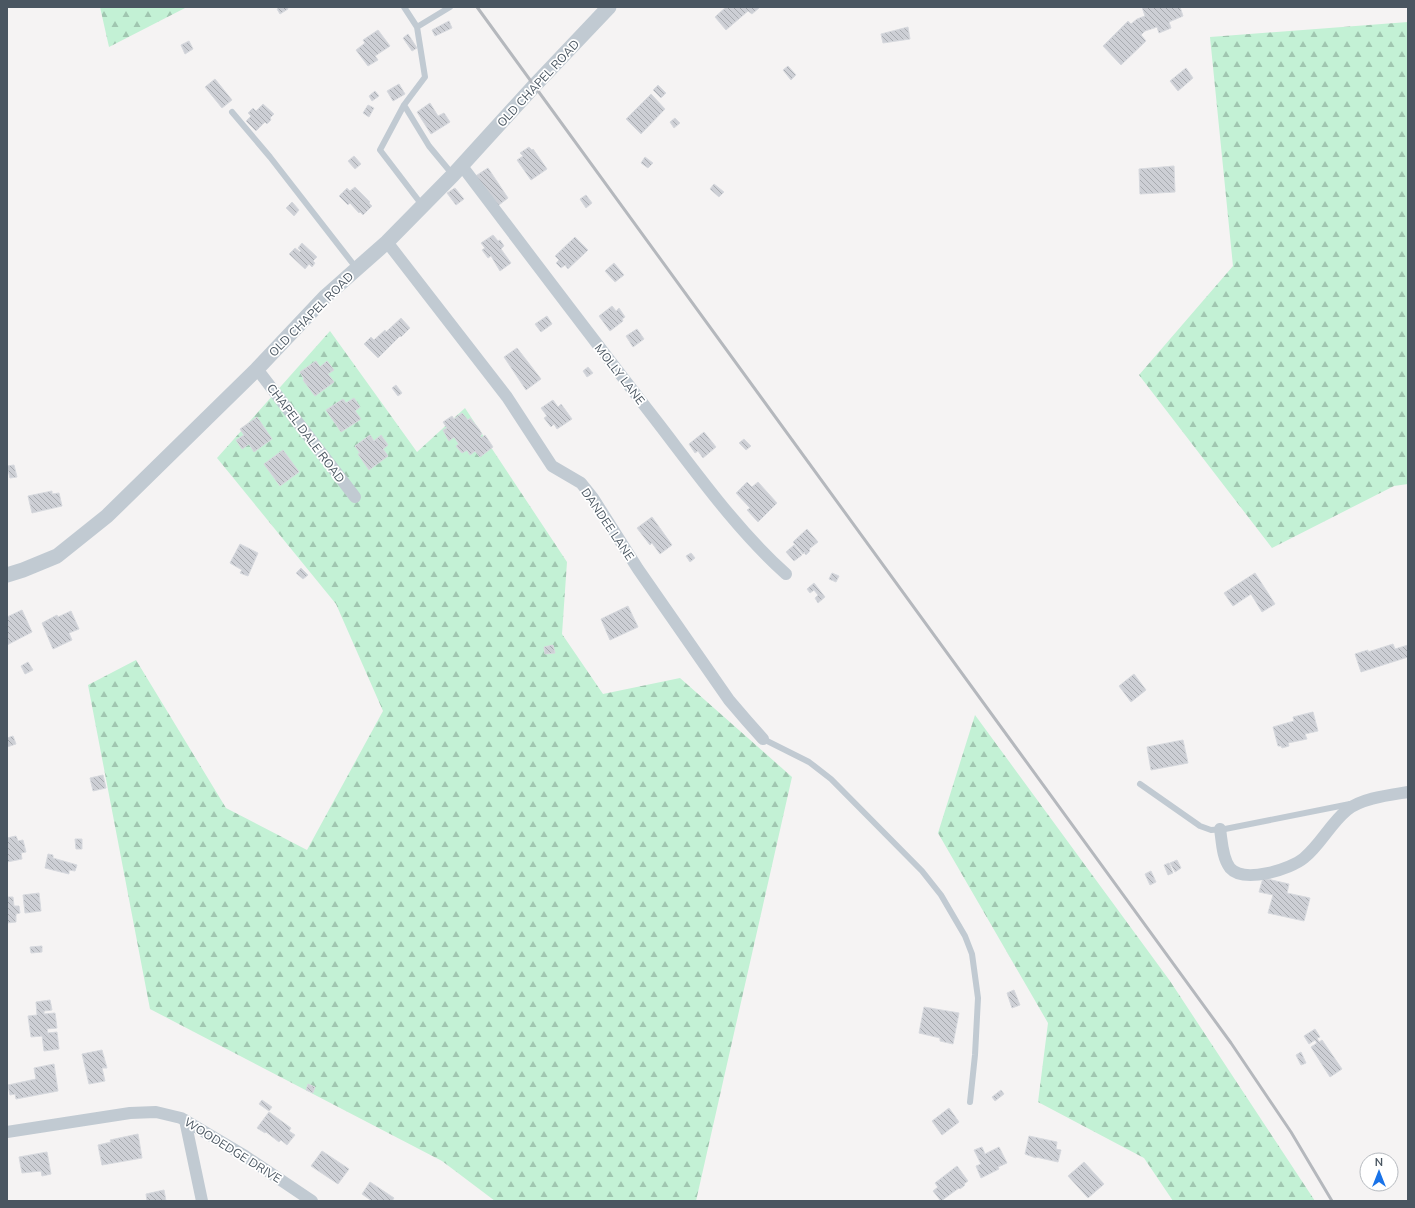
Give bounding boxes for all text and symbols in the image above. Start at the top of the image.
street label: OLD CHAPEL ROAD [494,36,582,130]
street label: OLD CHAPEL ROAD [265,268,357,360]
street label: MOLLY LANE [592,341,648,407]
street label: CHAPEL DALE ROAD [264,380,348,486]
street label: DANDEE LANE [578,485,638,563]
street label: WOODEDGE DRIVE [182,1114,284,1186]
north arrow [1359,1152,1399,1192]
text: N [1375,1155,1383,1169]

